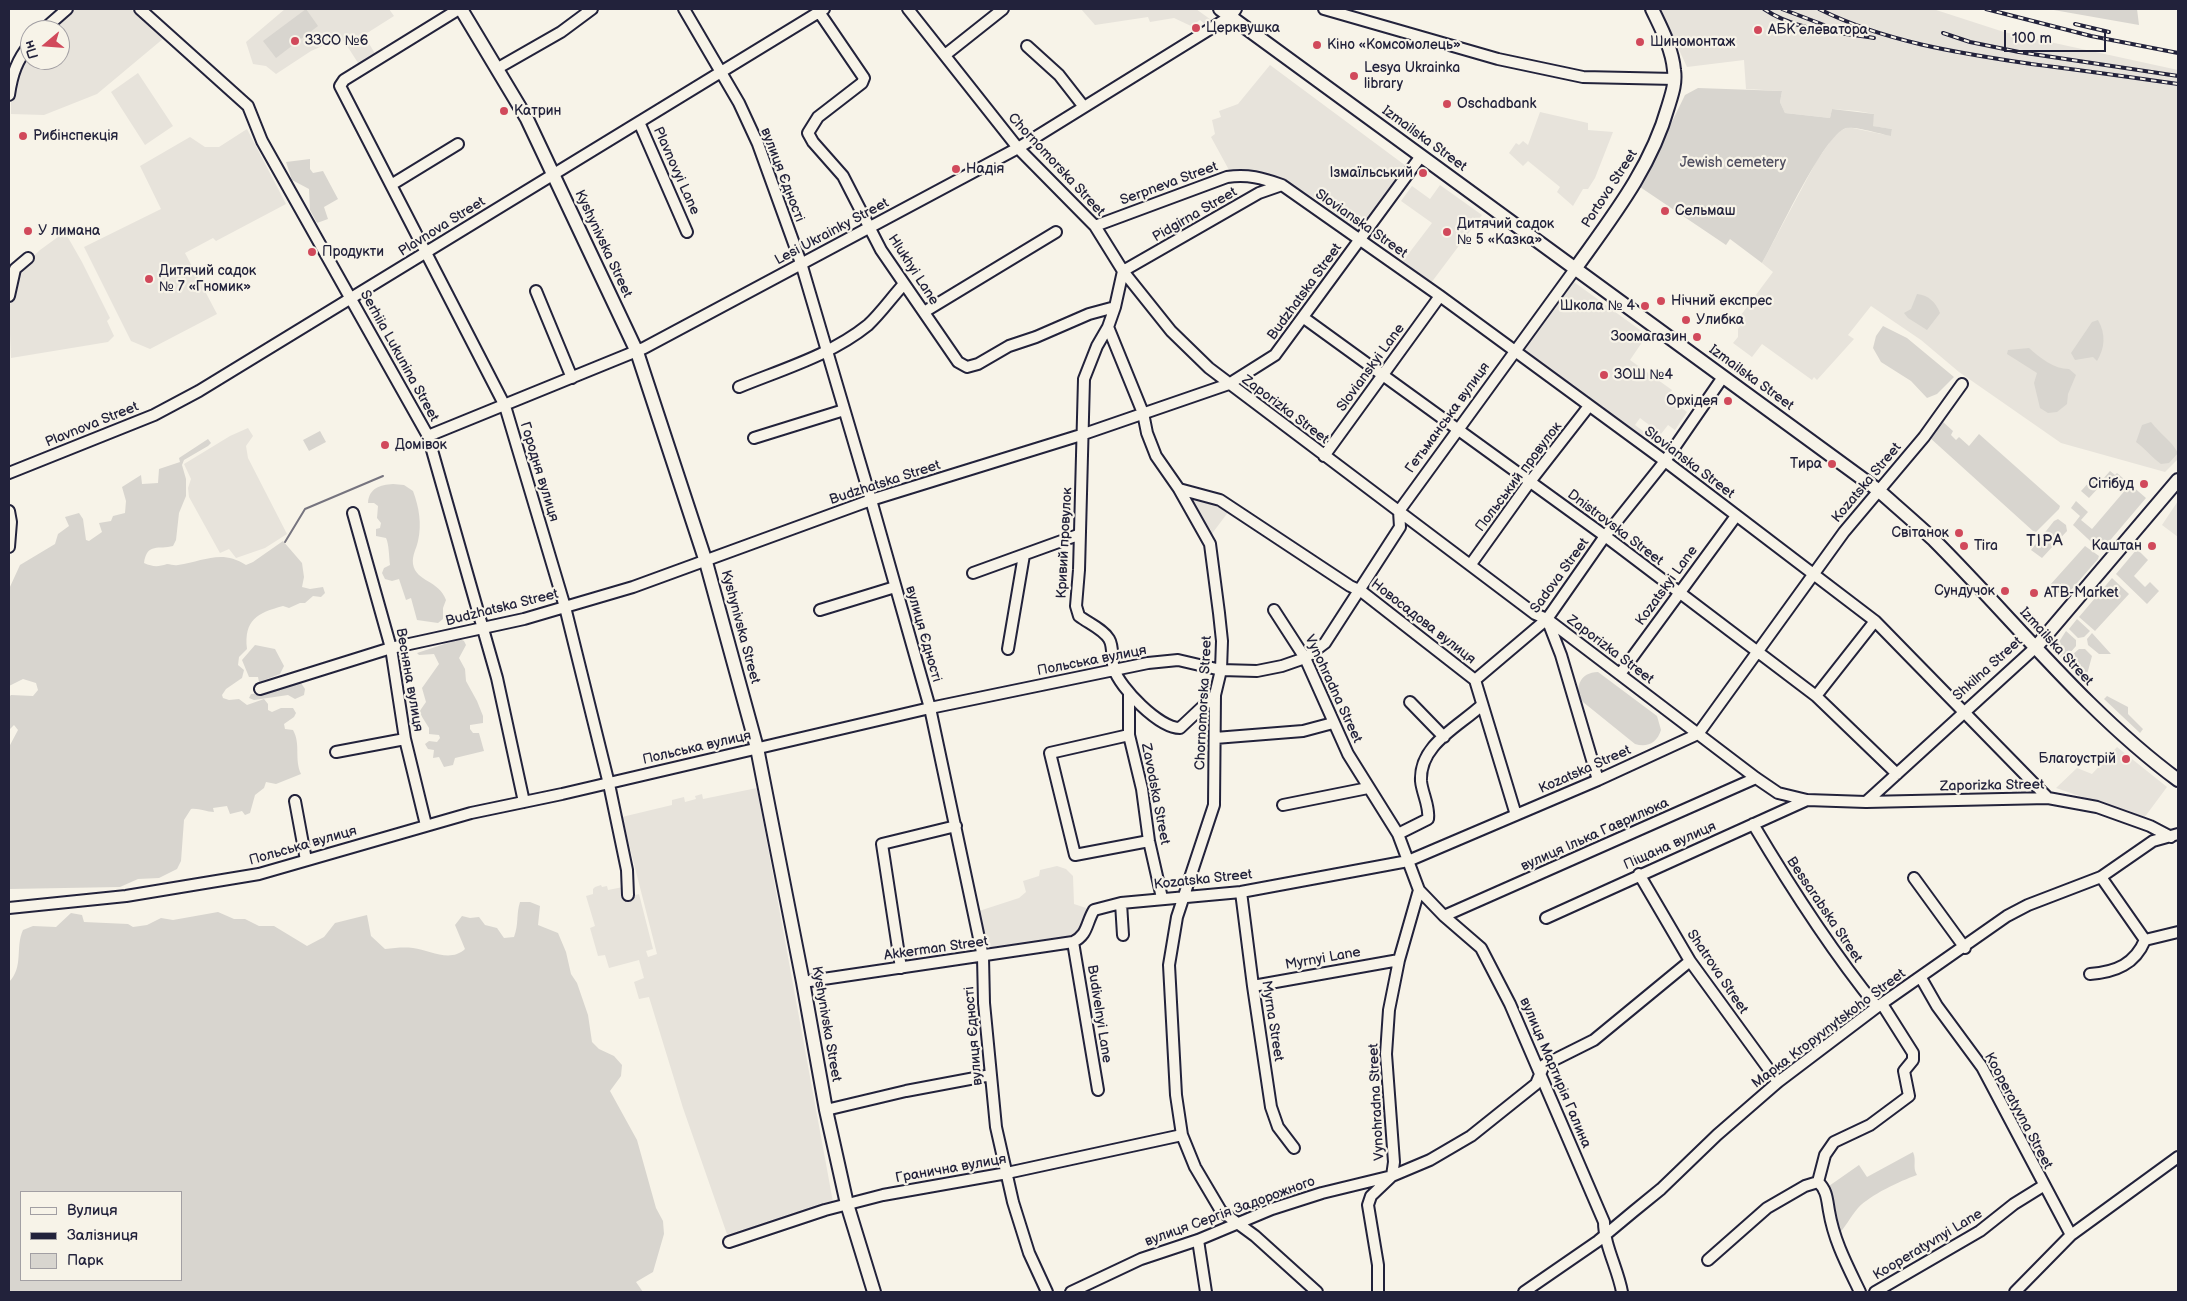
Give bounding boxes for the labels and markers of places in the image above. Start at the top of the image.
place label: Церквушка [1206,20,1280,36]
marker: Церквушка [1190,22,1202,34]
place label: АБК елеватора [1768,22,1868,38]
marker: АБК елеватора [1752,24,1764,36]
place label: ЗЗСО №6 [305,33,368,49]
place label: Шиномонтаж [1650,34,1735,50]
marker: ЗЗСО №6 [289,35,301,47]
marker: Шиномонтаж [1634,36,1646,48]
place label: Кіно «Комсомолець» [1327,37,1461,53]
marker: Кіно «Комсомолець» [1311,39,1323,51]
place label: Lesya Ukrainka library [1364,60,1460,92]
marker: Lesya Ukrainka library [1348,70,1360,82]
place label: Oschadbank [1457,96,1536,112]
marker: Oschadbank [1441,98,1453,110]
place label: Катрин [514,103,561,119]
marker: Катрин [498,105,510,117]
place label: Рибінспекція [33,128,118,144]
marker: Рибінспекція [17,130,29,142]
place label: Надія [966,161,1004,177]
marker: Надія [950,163,962,175]
place label: Ізмаїльський [1330,165,1413,181]
marker: Ізмаїльський [1417,167,1429,179]
place label: Сельмаш [1675,203,1735,219]
marker: Сельмаш [1659,205,1671,217]
place label: Дитячий садок № 5 «Казка» [1457,216,1554,248]
place label: У лимана [38,223,100,239]
marker: У лимана [22,225,34,237]
marker: Дитячий садок № 5 «Казка» [1441,226,1453,238]
place label: Продукти [322,244,384,260]
marker: Продукти [306,246,318,258]
place label: Дитячий садок № 7 «Гномик» [159,263,256,296]
marker: Дитячий садок № 7 «Гномик» [143,273,155,285]
place label: Нічний експрес [1671,293,1772,309]
marker: Нічний експрес [1655,295,1667,307]
place label: Школа № 4 [1560,298,1635,314]
marker: Школа № 4 [1639,300,1651,312]
place label: Улибка [1696,312,1744,328]
marker: Улибка [1680,314,1692,326]
place label: Зоомагазин [1611,329,1687,345]
marker: Зоомагазин [1691,331,1703,343]
place label: ЗОШ №4 [1614,367,1673,383]
marker: ЗОШ №4 [1598,369,1610,381]
place label: Орхідея [1666,393,1718,409]
marker: Орхідея [1722,395,1734,407]
place label: Домівок [395,437,447,453]
marker: Домівок [379,439,391,451]
place label: Тира [1790,456,1822,472]
marker: Тира [1826,458,1838,470]
place label: Сітібуд [2088,476,2134,492]
marker: Сітібуд [2138,478,2150,490]
place label: Світанок [1892,525,1949,541]
marker: Світанок [1953,527,1965,539]
place label: Tira [1974,538,1998,554]
place label: Каштан [2091,538,2142,554]
marker: Tira [1958,540,1970,552]
marker: Каштан [2146,540,2158,552]
place label: Сундучок [1934,583,1995,599]
marker: Сундучок [1999,585,2011,597]
place label: ATB-Market [2044,585,2119,601]
marker: ATB-Market [2028,587,2040,599]
place label: Благоустрій [2038,751,2116,767]
marker: Благоустрій [2120,753,2132,765]

